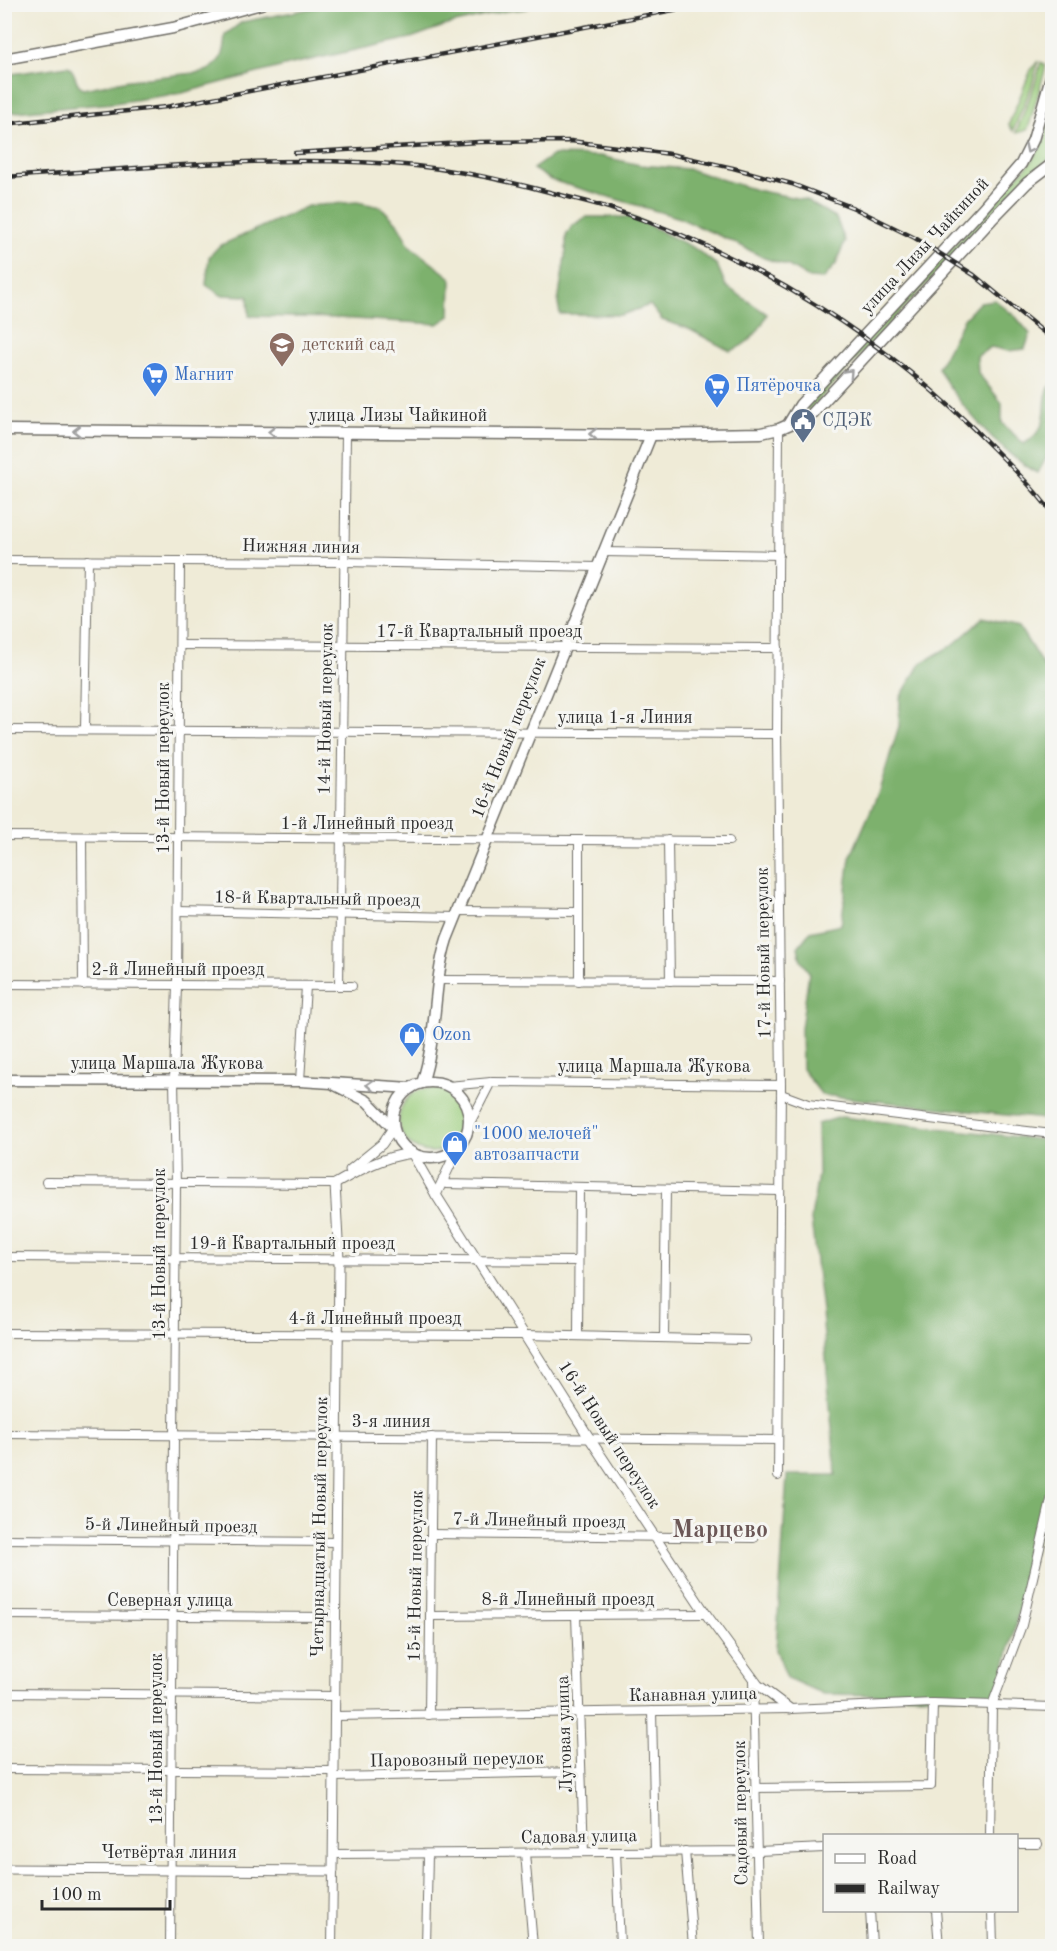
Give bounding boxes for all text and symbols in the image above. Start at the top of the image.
one-way arrow [1024,142,1036,153]
street label: улица Лизы Чайкиной [858,175,992,317]
school or university icon: детский сад [267,330,297,368]
place label: детский сад [302,336,395,354]
supermarket icon: Магнит [140,360,170,398]
place label: Магнит [174,366,234,384]
one-way arrow [842,370,853,380]
supermarket icon: Пятёрочка [702,371,732,409]
place label: Пятёрочка [736,377,822,395]
public building icon: СДЭК [788,406,818,444]
street label: улица Лизы Чайкиной [309,407,487,425]
place label: СДЭК [822,412,872,430]
one-way arrow [72,425,81,437]
one-way arrow [267,426,276,438]
one-way arrow [588,428,597,440]
street label: Нижняя линия [242,537,360,557]
street label: 14-й Новый переулок [316,623,336,795]
street label: 17-й Квартальный проезд [376,623,582,641]
street label: 16-й Новый переулок [468,655,550,821]
street label: 13-й Новый переулок [155,682,173,854]
street label: улица 1-я Линия [557,709,693,727]
street label: 1-й Линейный проезд [281,815,454,833]
street label: 17-й Новый переулок [754,867,774,1039]
street label: 18-й Квартальный проезд [214,888,420,910]
street label: 2-й Линейный проезд [92,961,265,979]
shop icon: Ozon [397,1020,427,1058]
place label: Ozon [432,1026,471,1044]
street label: улица Маршала Жукова [70,1055,264,1073]
street label: улица Маршала Жукова [557,1058,751,1076]
one-way arrow [366,1079,375,1092]
place label: "1000 мелочей" автозапчасти [474,1125,599,1164]
shop icon: "1000 мелочей" автозапчасти [440,1129,470,1167]
street label: 13-й Новый переулок [151,1168,169,1340]
street label: 19-й Квартальный проезд [189,1235,395,1253]
street label: 4-й Линейный проезд [289,1310,462,1328]
street label: 16-й Новый переулок [555,1358,663,1512]
street label: Четырнадцатый Новый переулок [309,1396,331,1658]
street label: 3-я линия [351,1413,431,1431]
street label: 15-й Новый переулок [406,1490,426,1662]
street label: 7-й Линейный проезд [452,1510,626,1532]
street label: 5-й Линейный проезд [84,1515,258,1537]
district label: Марцево [672,1519,768,1543]
street label: 8-й Линейный проезд [482,1591,655,1609]
street label: Северная улица [107,1592,233,1610]
street label: 13-й Новый переулок [148,1653,166,1825]
street label: Луговая улица [554,1675,576,1793]
street label: Канавная улица [629,1685,758,1705]
street label: Садовый переулок [731,1740,751,1886]
street label: Паровозный переулок [370,1749,544,1771]
street label: Садовая улица [521,1827,638,1847]
legend [823,1834,1018,1912]
street label: Четвёртая линия [101,1844,237,1862]
text: Road [877,1850,917,1868]
scale bar [42,1873,170,1911]
text: Railway [877,1880,940,1898]
text: 100 m [51,1886,102,1904]

